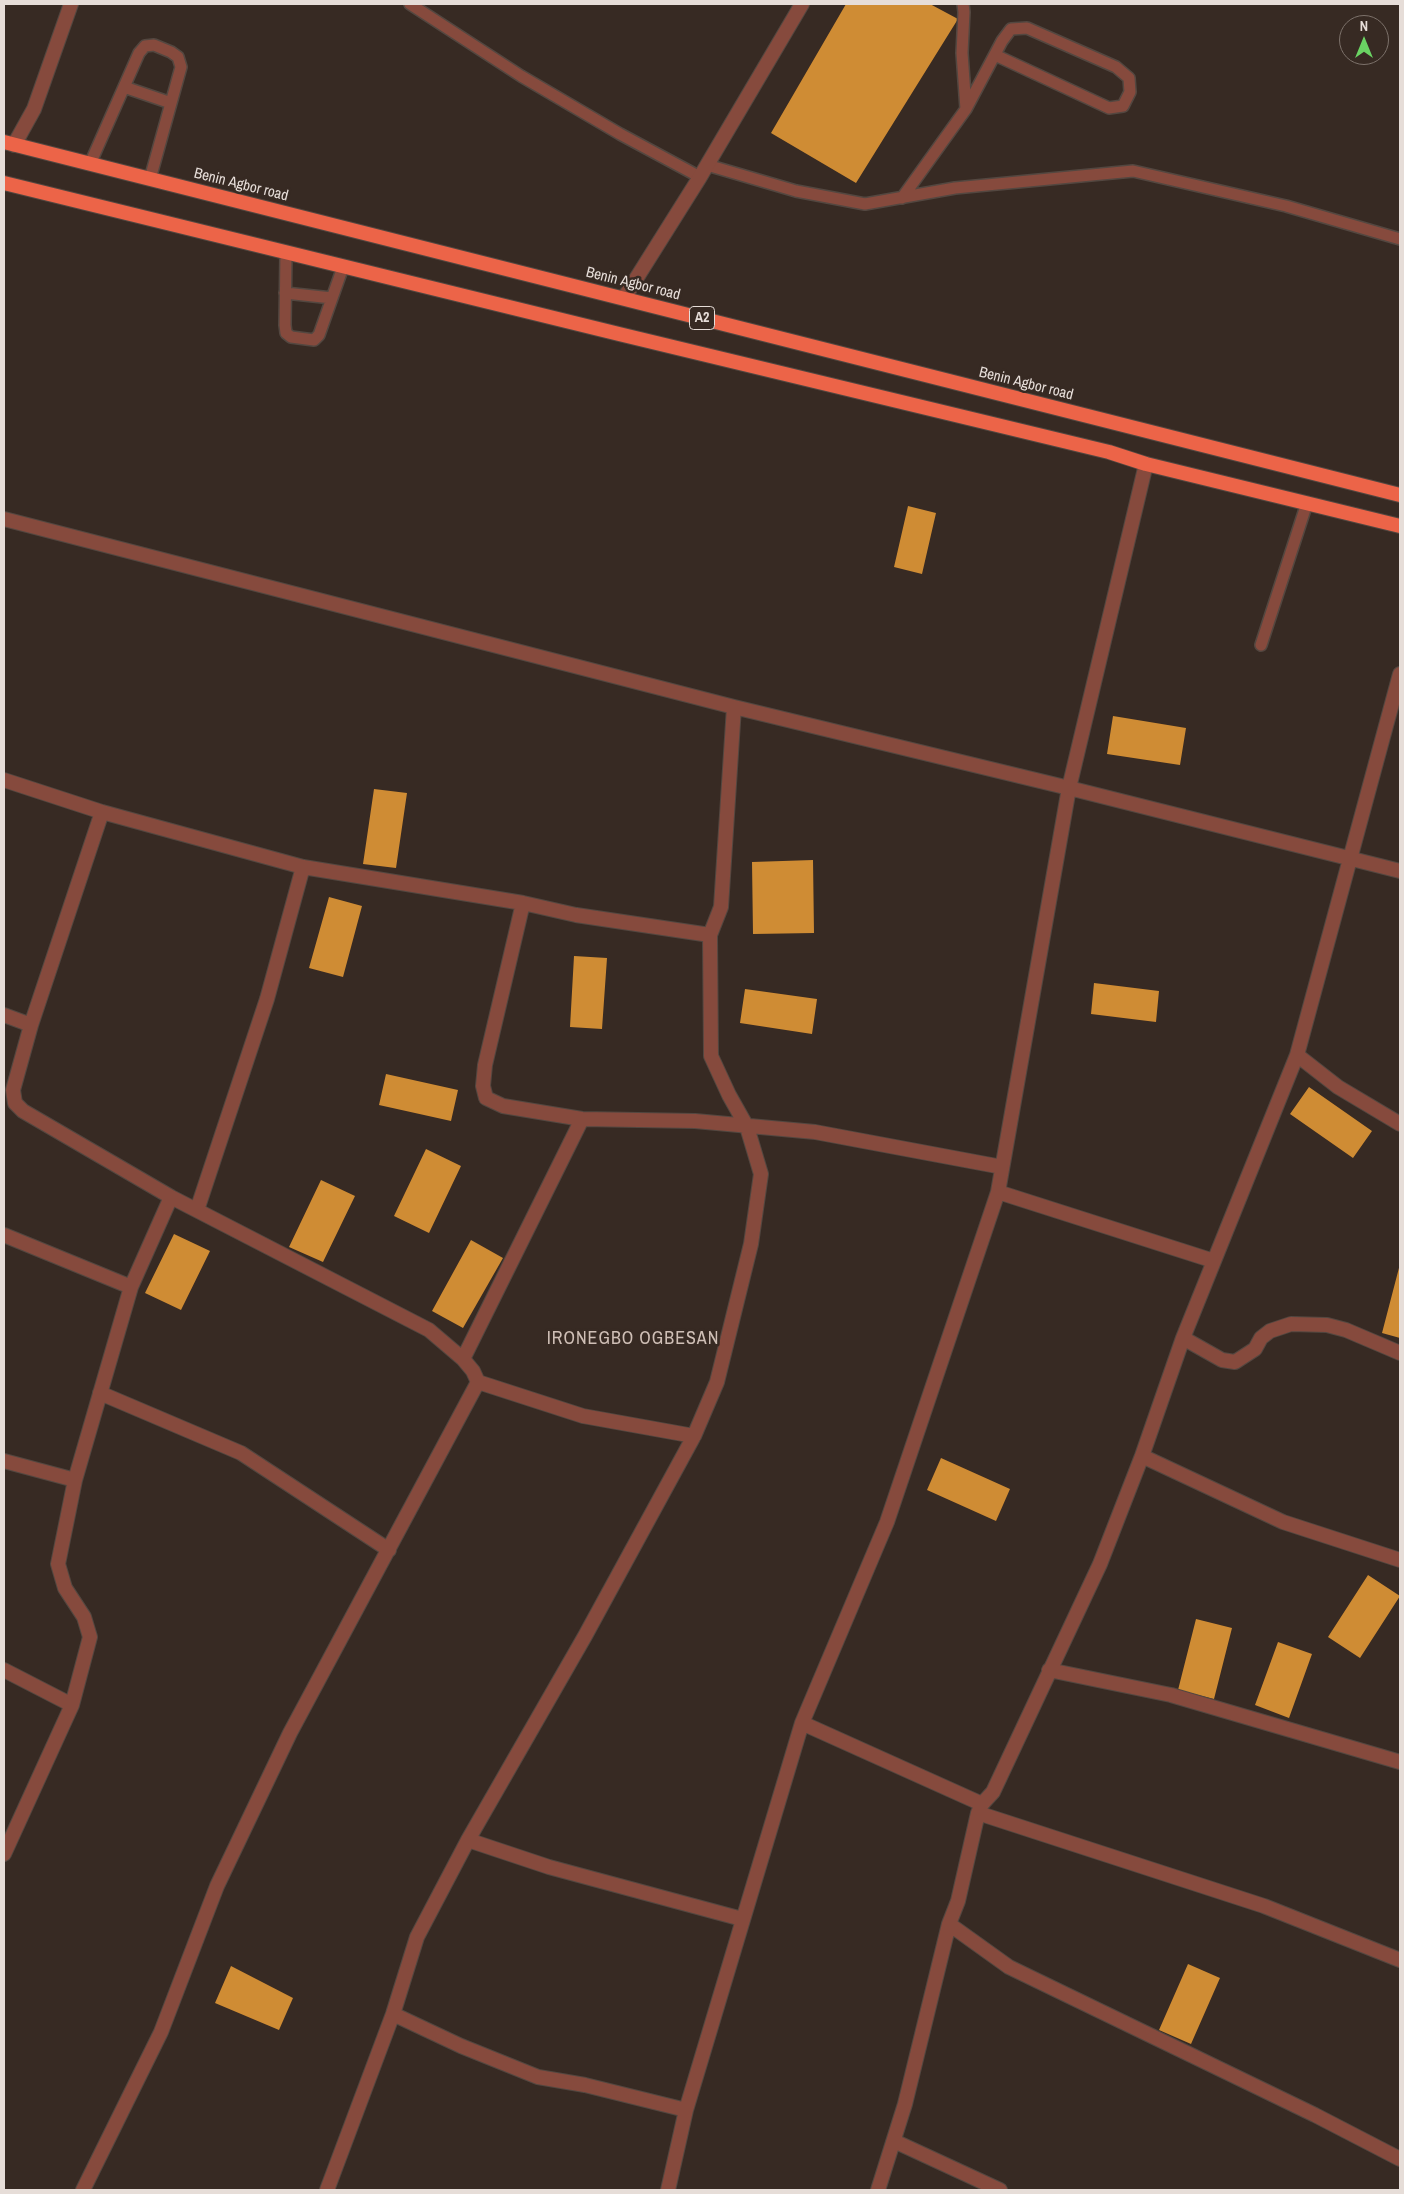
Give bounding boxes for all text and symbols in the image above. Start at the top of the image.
north arrow [1339,15,1389,65]
text: N [1360,17,1368,35]
street label: Benin Agbor road [192,165,290,205]
street label: Benin Agbor road [584,264,682,304]
road number: A2 [690,306,714,330]
street label: Benin Agbor road [977,364,1075,404]
district label: IRONEGBO OGBESAN [545,1328,721,1350]

